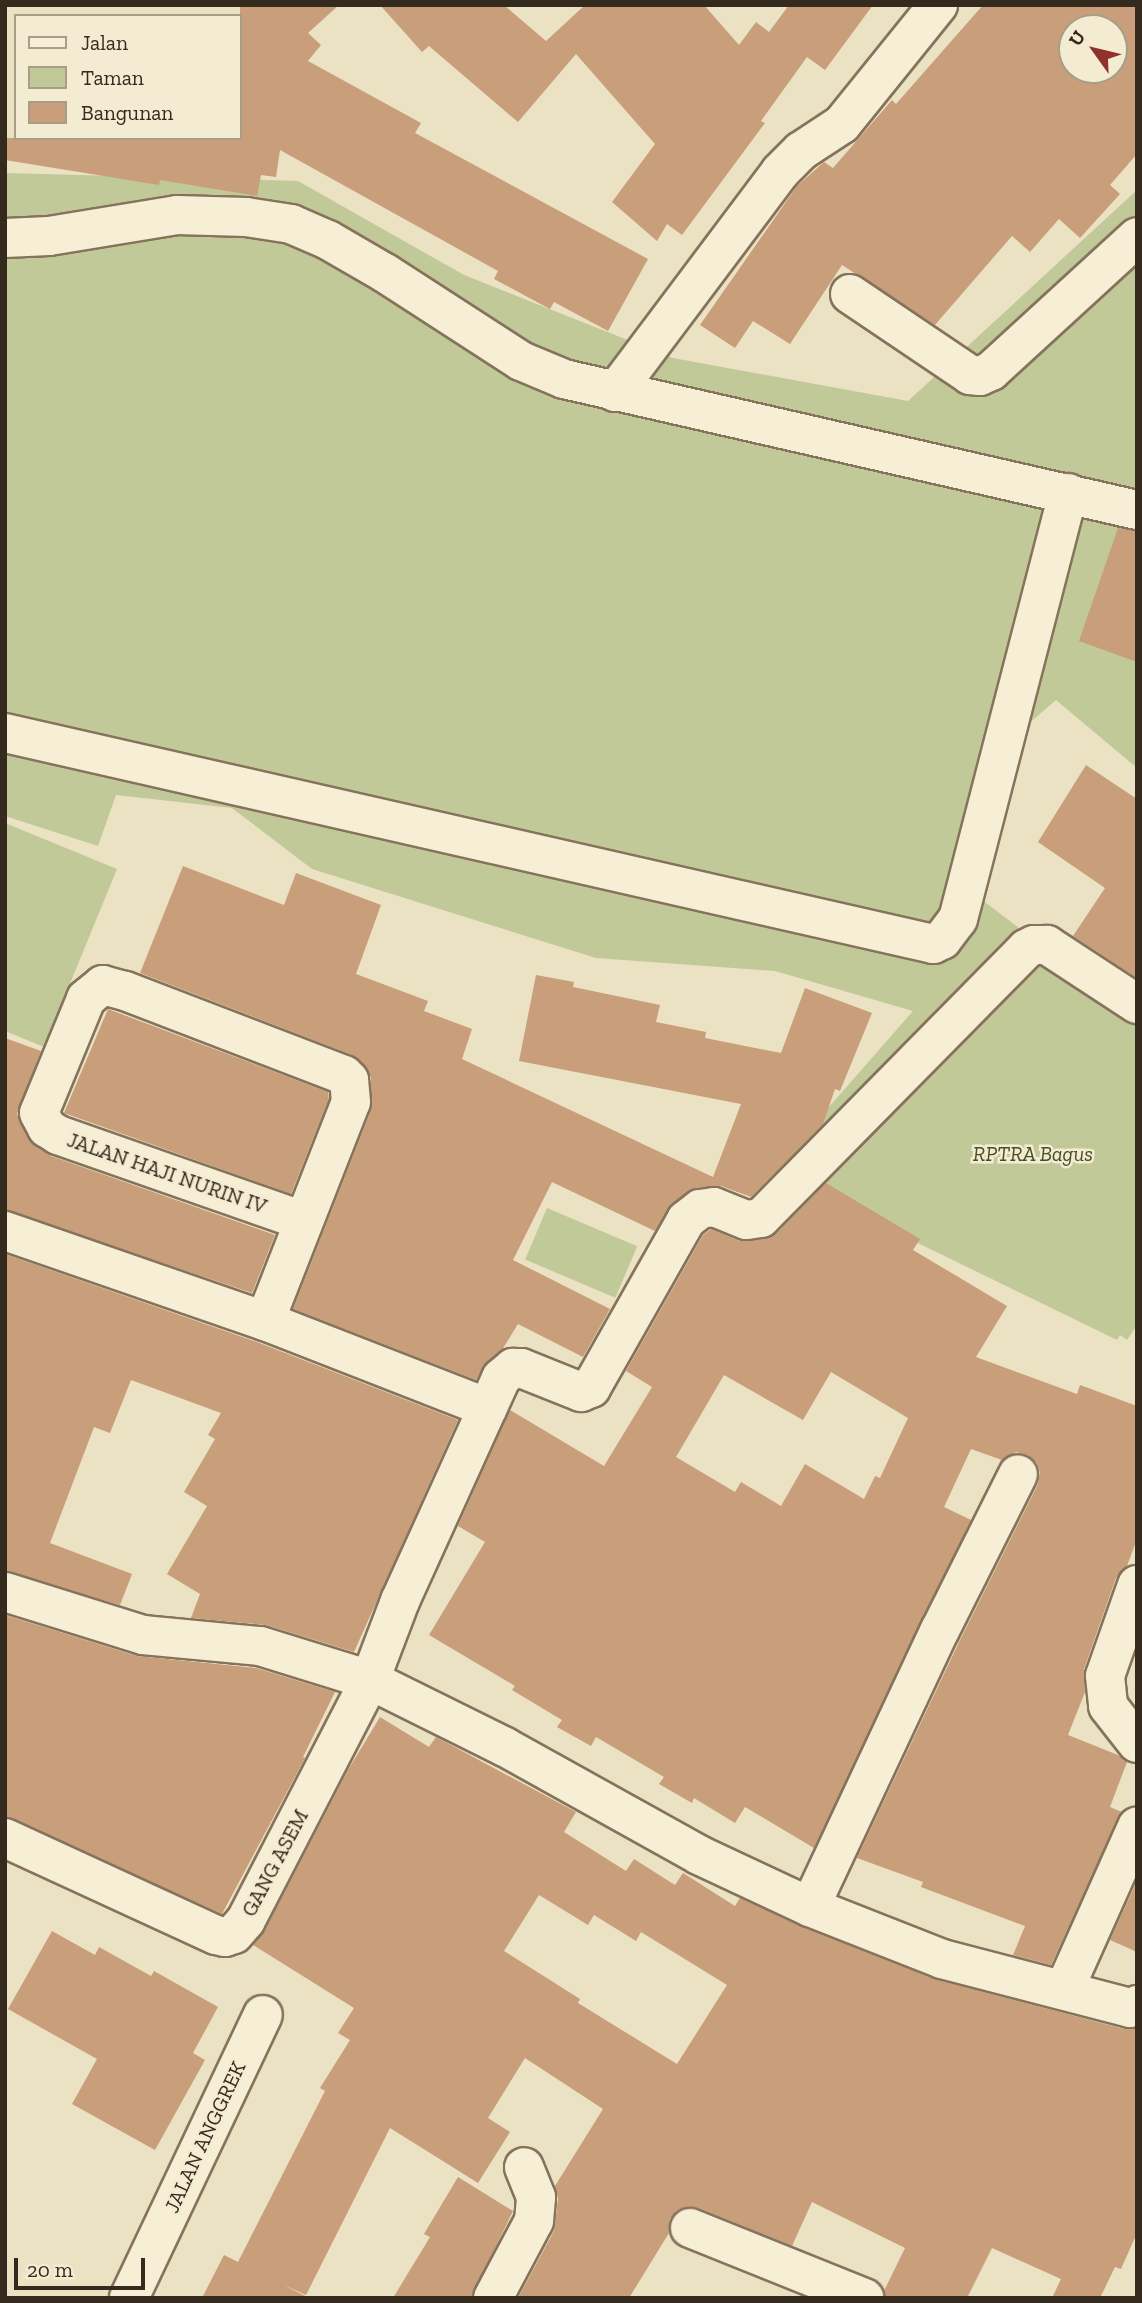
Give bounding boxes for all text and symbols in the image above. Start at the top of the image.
legend [14,14,242,140]
north arrow [1058,14,1128,84]
text: U [1063,26,1090,50]
text: Jalan [81,30,128,55]
text: Taman [81,65,144,90]
text: Bangunan [81,100,173,125]
street label: JALAN HAJI NURIN IV [64,1127,270,1219]
park label: RPTRA Bagus [972,1141,1094,1167]
street label: GANG ASEM [236,1805,314,1921]
street label: JALAN ANGGREK [159,2057,251,2217]
scale bar [18,2244,149,2288]
text: 20 m [27,2257,73,2282]

